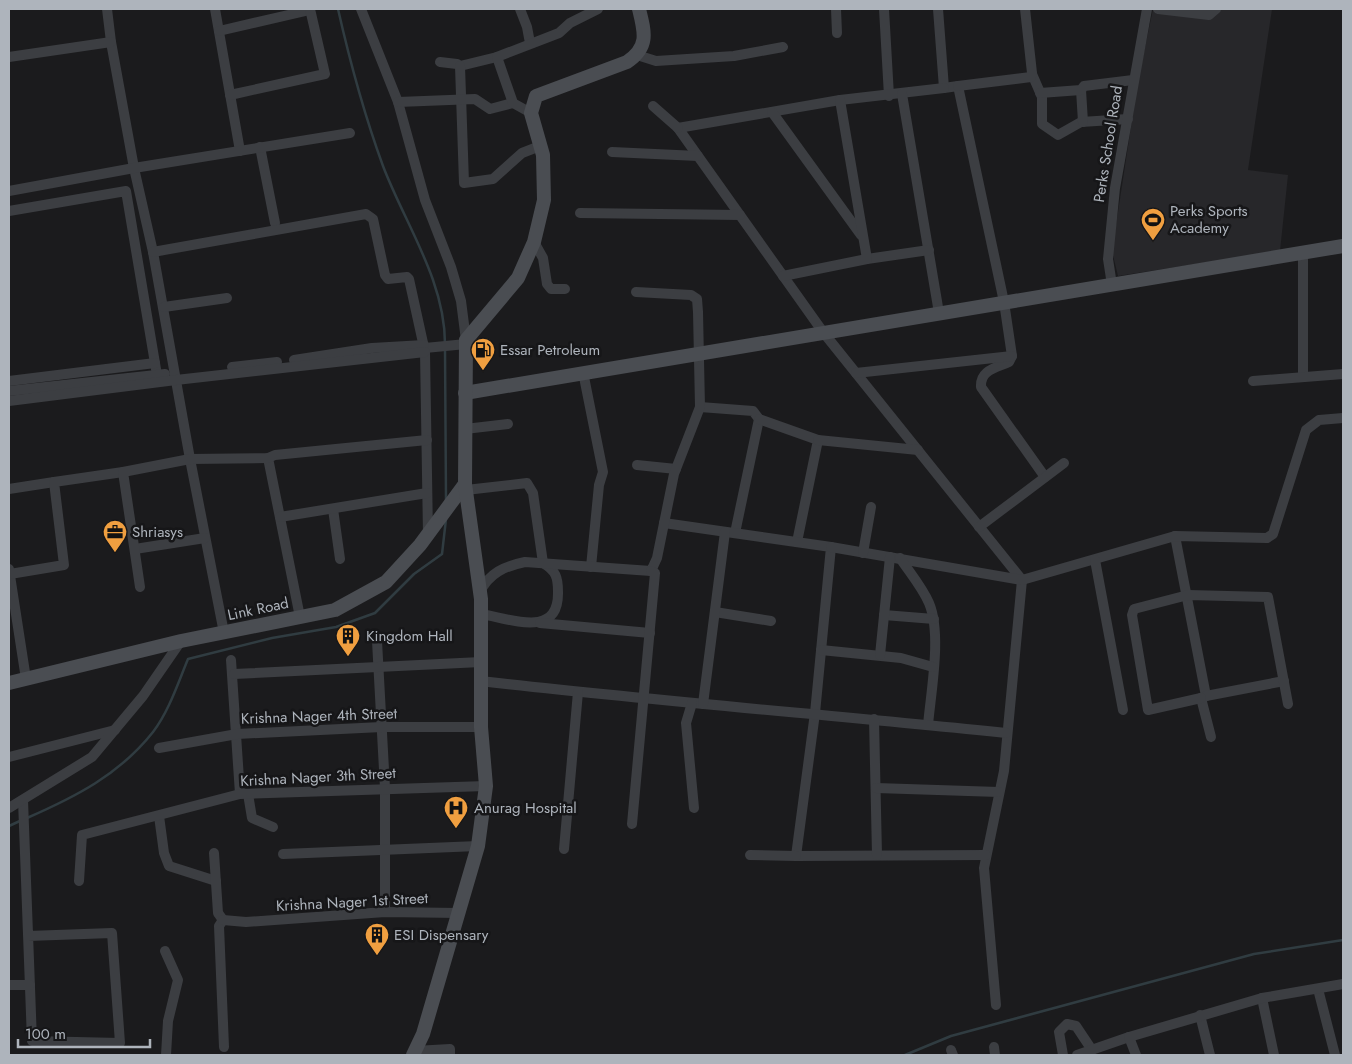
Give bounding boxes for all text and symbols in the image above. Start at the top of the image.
street label: Perks School Road [1088,84,1128,204]
place label: Perks Sports Academy [1170,200,1248,239]
sports icon: Perks Sports Academy [1140,207,1166,241]
fuel station icon: Essar Petroleum [470,337,496,371]
place label: Essar Petroleum [500,339,600,361]
office icon: Shriasys [102,519,128,553]
place label: Shriasys [132,521,183,543]
street label: Link Road [225,592,291,626]
building icon: Kingdom Hall [335,623,361,657]
place label: Kingdom Hall [366,625,453,647]
street label: Krishna Nager 4th Street [241,702,398,730]
street label: Krishna Nager 3th Street [240,762,397,792]
hospital icon: Anurag Hospital [443,795,469,829]
place label: Anurag Hospital [474,797,577,819]
street label: Krishna Nager 1st Street [275,887,429,917]
building icon: ESI Dispensary [364,922,390,956]
place label: ESI Dispensary [394,924,489,946]
scale bar [18,1016,150,1048]
text: 100 m [25,1023,66,1045]

